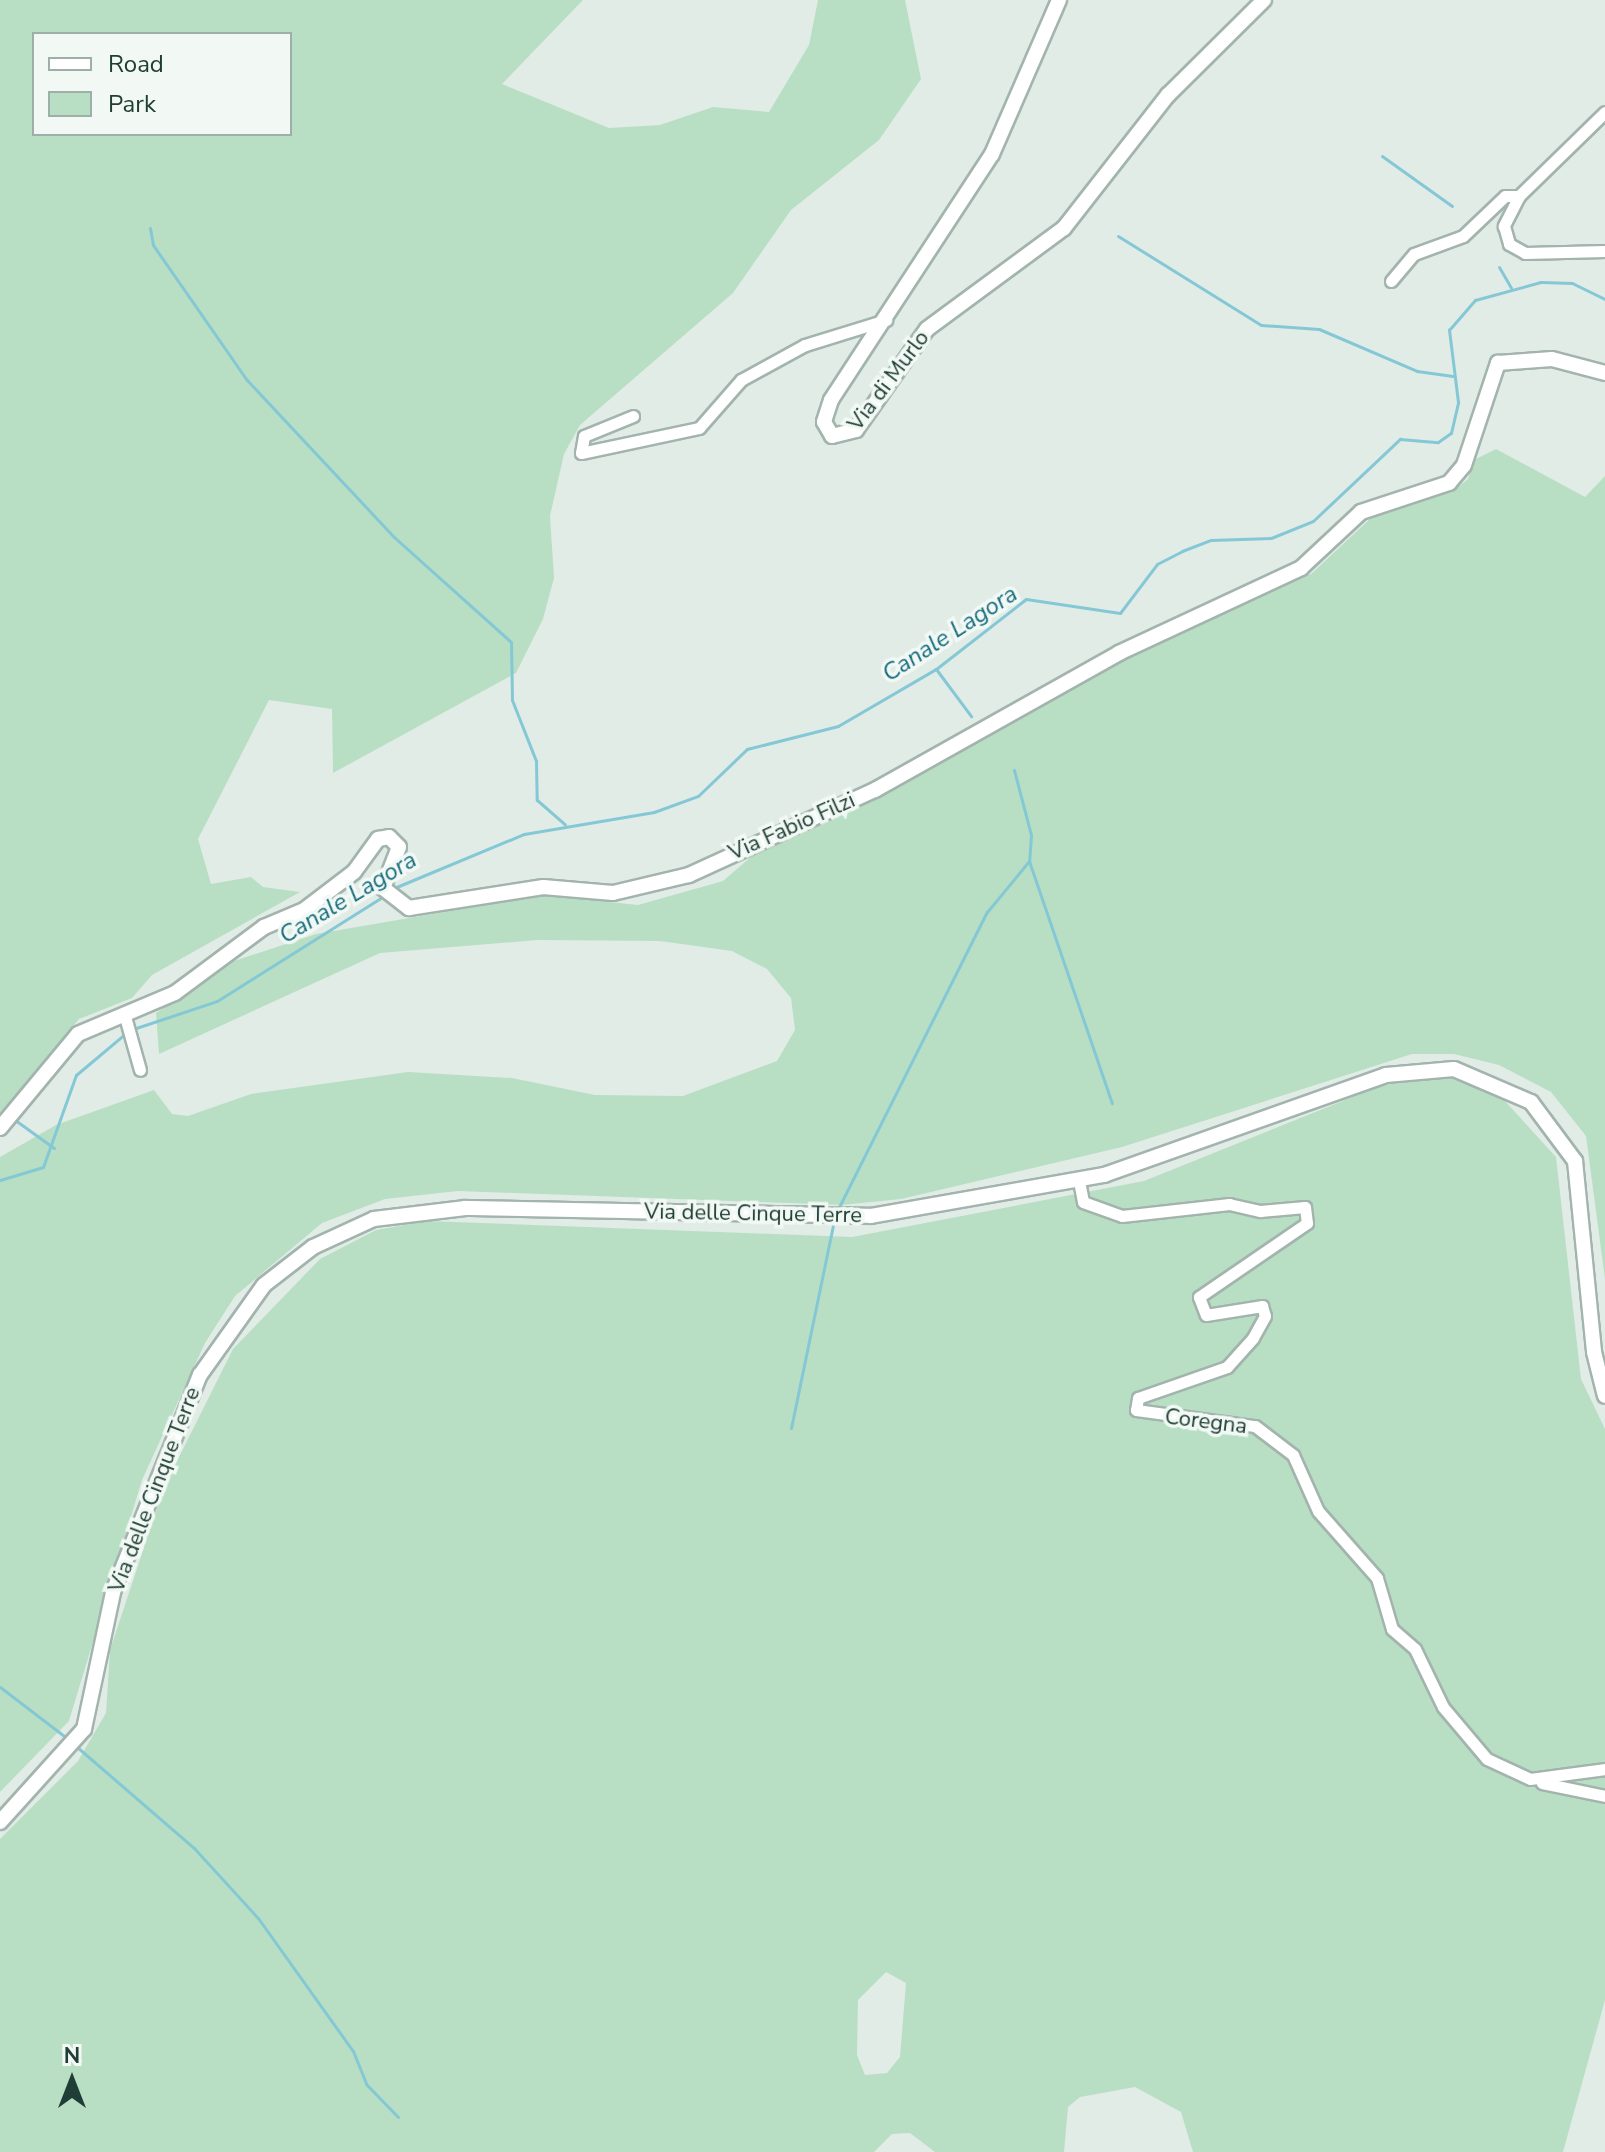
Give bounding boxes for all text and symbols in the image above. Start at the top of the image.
legend [32,32,292,136]
text: Road [108,48,164,80]
text: Park [108,88,156,120]
street label: Via di Murlo [843,326,935,436]
water label: Canale Lagora [877,580,1023,688]
street label: Via Fabio Filzi [725,787,859,867]
water label: Canale Lagora [274,846,422,950]
street label: Via delle Cinque Terre [644,1199,862,1229]
street label: Via delle Cinque Terre [104,1384,206,1596]
street label: Coregna [1163,1404,1249,1440]
north arrow [32,2040,112,2120]
text: N [64,2041,80,2071]

